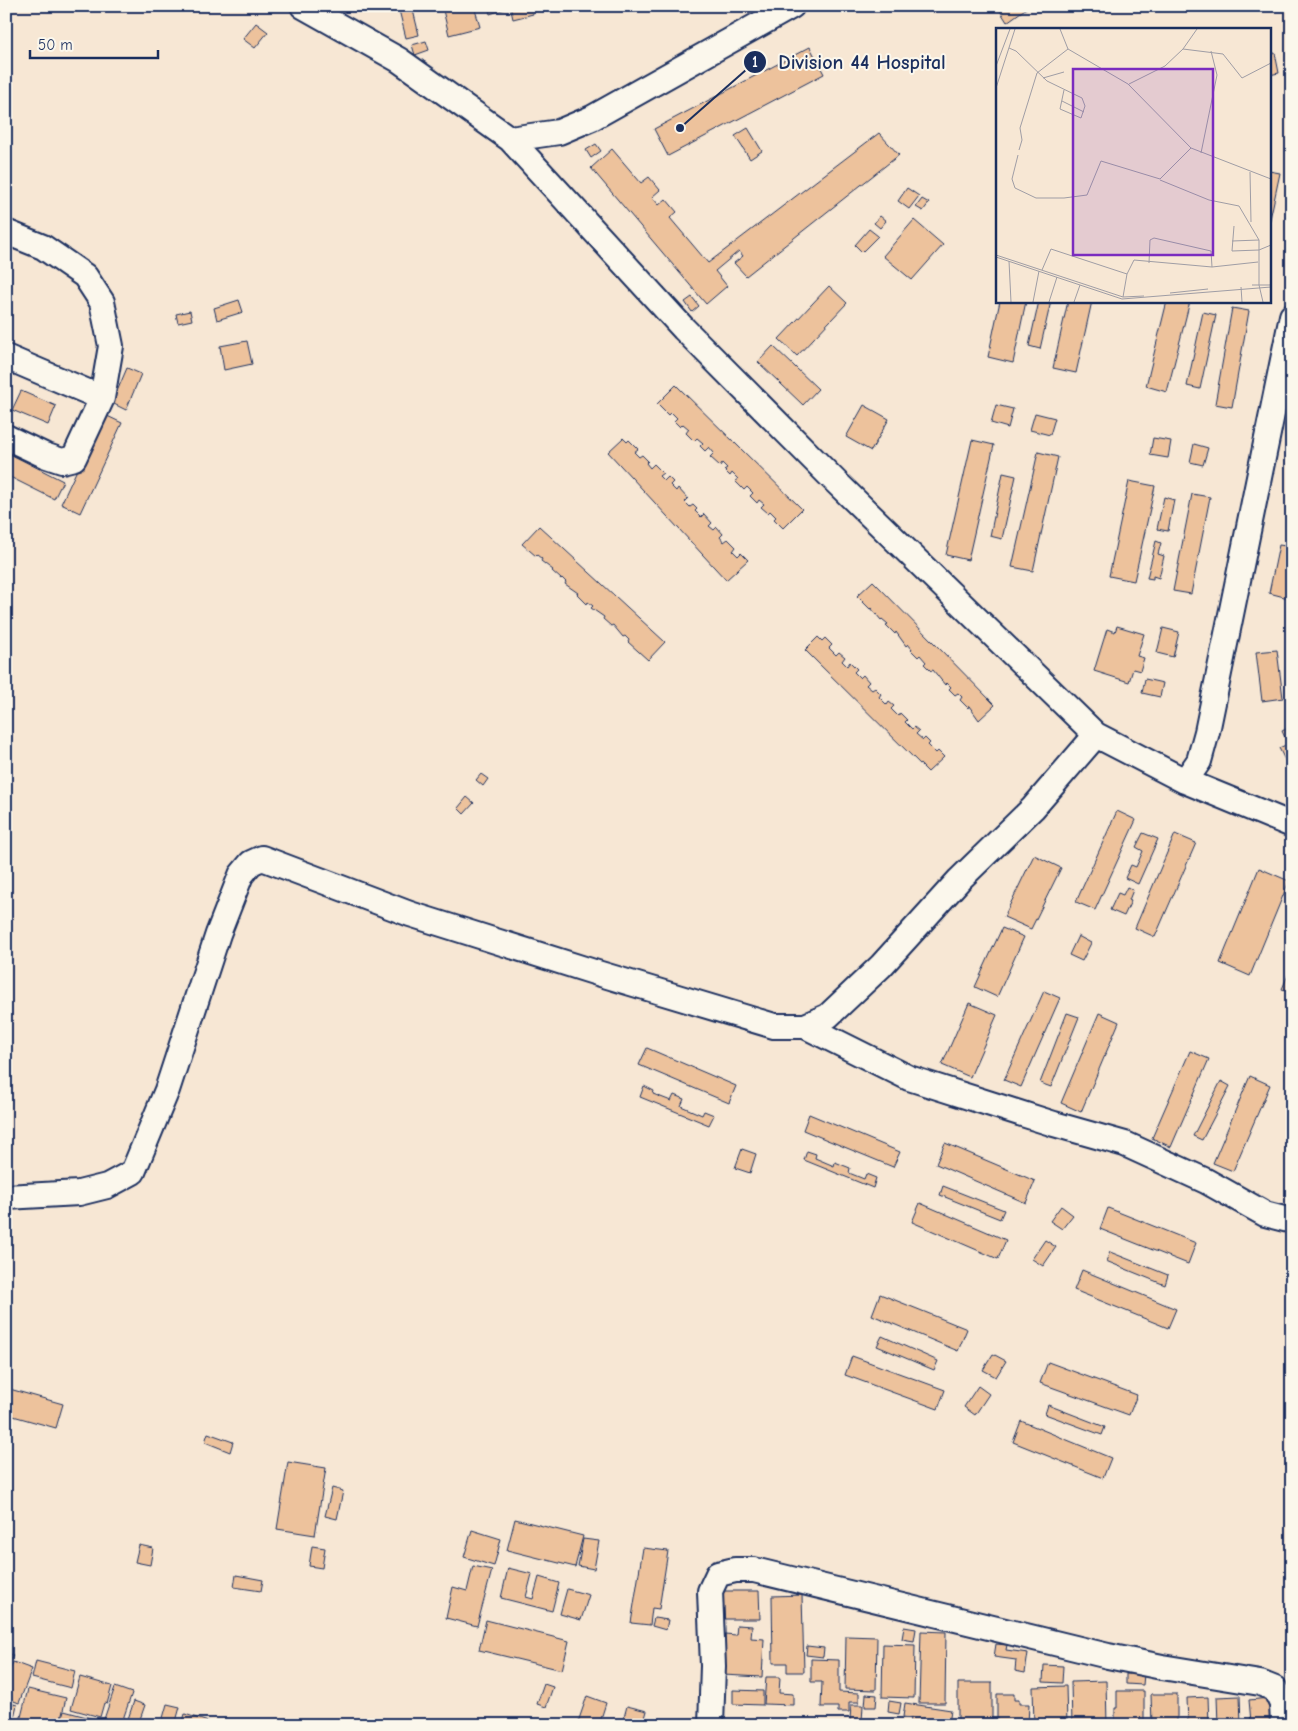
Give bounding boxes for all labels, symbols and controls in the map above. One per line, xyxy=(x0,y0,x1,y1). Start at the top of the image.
scale bar xyxy=(30,28,158,60)
inset map xyxy=(996,28,1270,302)
text: 50 m xyxy=(38,36,73,54)
callout: Division 44 Hospital xyxy=(743,45,955,80)
text: Division 44 Hospital xyxy=(778,51,946,74)
text: 1 xyxy=(752,53,758,71)

